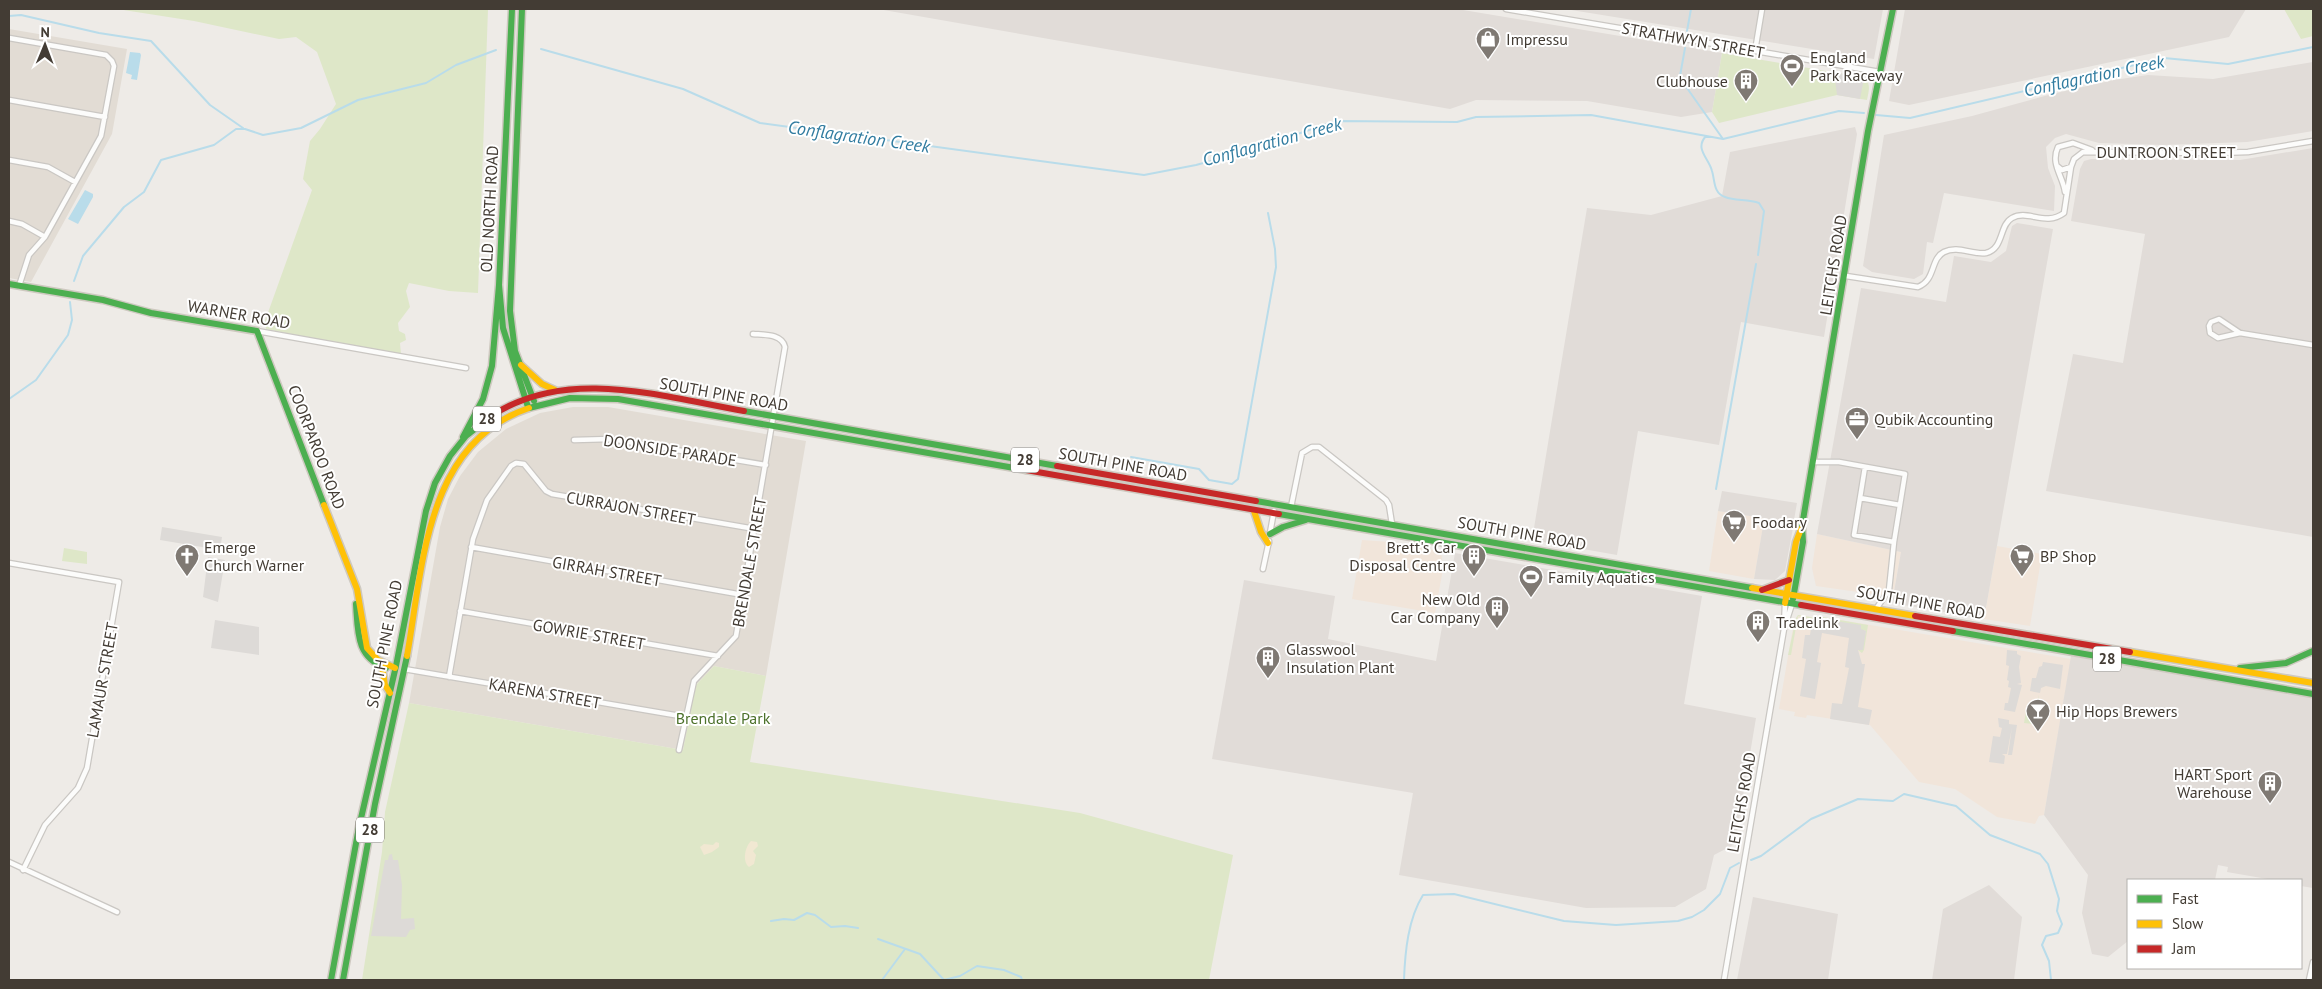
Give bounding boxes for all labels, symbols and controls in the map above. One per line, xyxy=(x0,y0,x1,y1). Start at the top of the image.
street label: STRATHWYN STREET xyxy=(1620,18,1766,62)
north arrow xyxy=(20,20,70,70)
text: N xyxy=(40,23,50,41)
shop icon: Impressu xyxy=(1475,26,1501,60)
place label: Impressu xyxy=(1506,29,1568,49)
place label: England Park Raceway xyxy=(1810,47,1903,85)
water label: Conflagration Creek xyxy=(2021,49,2167,102)
sports icon: England Park Raceway xyxy=(1779,53,1805,87)
building icon: Clubhouse xyxy=(1733,68,1759,102)
place label: Clubhouse xyxy=(1656,71,1728,91)
water label: Conflagration Creek xyxy=(1200,112,1345,171)
water label: Conflagration Creek xyxy=(787,115,932,158)
street label: DUNTROON STREET xyxy=(2096,142,2236,162)
street label: OLD NORTH ROAD xyxy=(476,145,502,273)
street label: LEITCHS ROAD xyxy=(1815,213,1851,317)
street label: WARNER ROAD xyxy=(186,295,292,333)
street label: SOUTH PINE ROAD xyxy=(658,373,790,415)
street label: COORPAROO ROAD xyxy=(284,382,350,512)
road number: 28 xyxy=(473,406,501,432)
office icon: Qubik Accounting xyxy=(1844,406,1870,440)
place label: Qubik Accounting xyxy=(1874,409,1993,429)
street label: DOONSIDE PARADE xyxy=(602,430,738,470)
street label: SOUTH PINE ROAD xyxy=(1057,443,1189,485)
road number: 28 xyxy=(1011,448,1039,472)
street label: CURRAJON STREET xyxy=(565,487,697,529)
street label: BRENDALE STREET xyxy=(728,495,770,629)
supermarket icon: Foodary xyxy=(1721,509,1747,543)
street label: SOUTH PINE ROAD xyxy=(1456,512,1588,554)
place label: Foodary xyxy=(1752,512,1807,532)
place label: Emerge Church Warner xyxy=(204,537,305,575)
place label: Brett's Car Disposal Centre xyxy=(1349,537,1457,575)
church icon: Emerge Church Warner xyxy=(174,543,200,577)
building icon: Brett's Car Disposal Centre xyxy=(1461,543,1487,577)
supermarket icon: BP Shop xyxy=(2009,543,2035,577)
place label: BP Shop xyxy=(2040,546,2096,566)
street label: GIRRAH STREET xyxy=(551,552,663,590)
sports icon: Family Aquatics xyxy=(1518,564,1544,598)
place label: Family Aquatics xyxy=(1548,567,1655,587)
street label: SOUTH PINE ROAD xyxy=(362,578,406,710)
street label: SOUTH PINE ROAD xyxy=(1855,581,1987,623)
place label: New Old Car Company xyxy=(1391,589,1481,627)
building icon: New Old Car Company xyxy=(1484,595,1510,629)
building icon: Tradelink xyxy=(1745,609,1771,643)
place label: Tradelink xyxy=(1776,612,1839,632)
street label: GOWRIE STREET xyxy=(531,614,647,654)
street label: LAMAUR STREET xyxy=(82,621,122,739)
place label: Glasswool Insulation Plant xyxy=(1286,639,1395,677)
building icon: Glasswool Insulation Plant xyxy=(1255,645,1281,679)
road number: 28 xyxy=(2093,646,2121,672)
street label: KARENA STREET xyxy=(487,673,603,713)
bar icon: Hip Hops Brewers xyxy=(2025,698,2051,732)
place label: Hip Hops Brewers xyxy=(2056,701,2178,721)
park label: Brendale Park xyxy=(676,708,771,728)
street label: LEITCHS ROAD xyxy=(1722,750,1760,854)
place label: HART Sport Warehouse xyxy=(2174,764,2253,802)
building icon: HART Sport Warehouse xyxy=(2257,770,2283,804)
road number: 28 xyxy=(356,818,384,842)
legend xyxy=(2127,879,2302,969)
text: Fast xyxy=(2172,889,2199,908)
text: Slow xyxy=(2172,914,2203,933)
text: Jam xyxy=(2171,939,2196,958)

